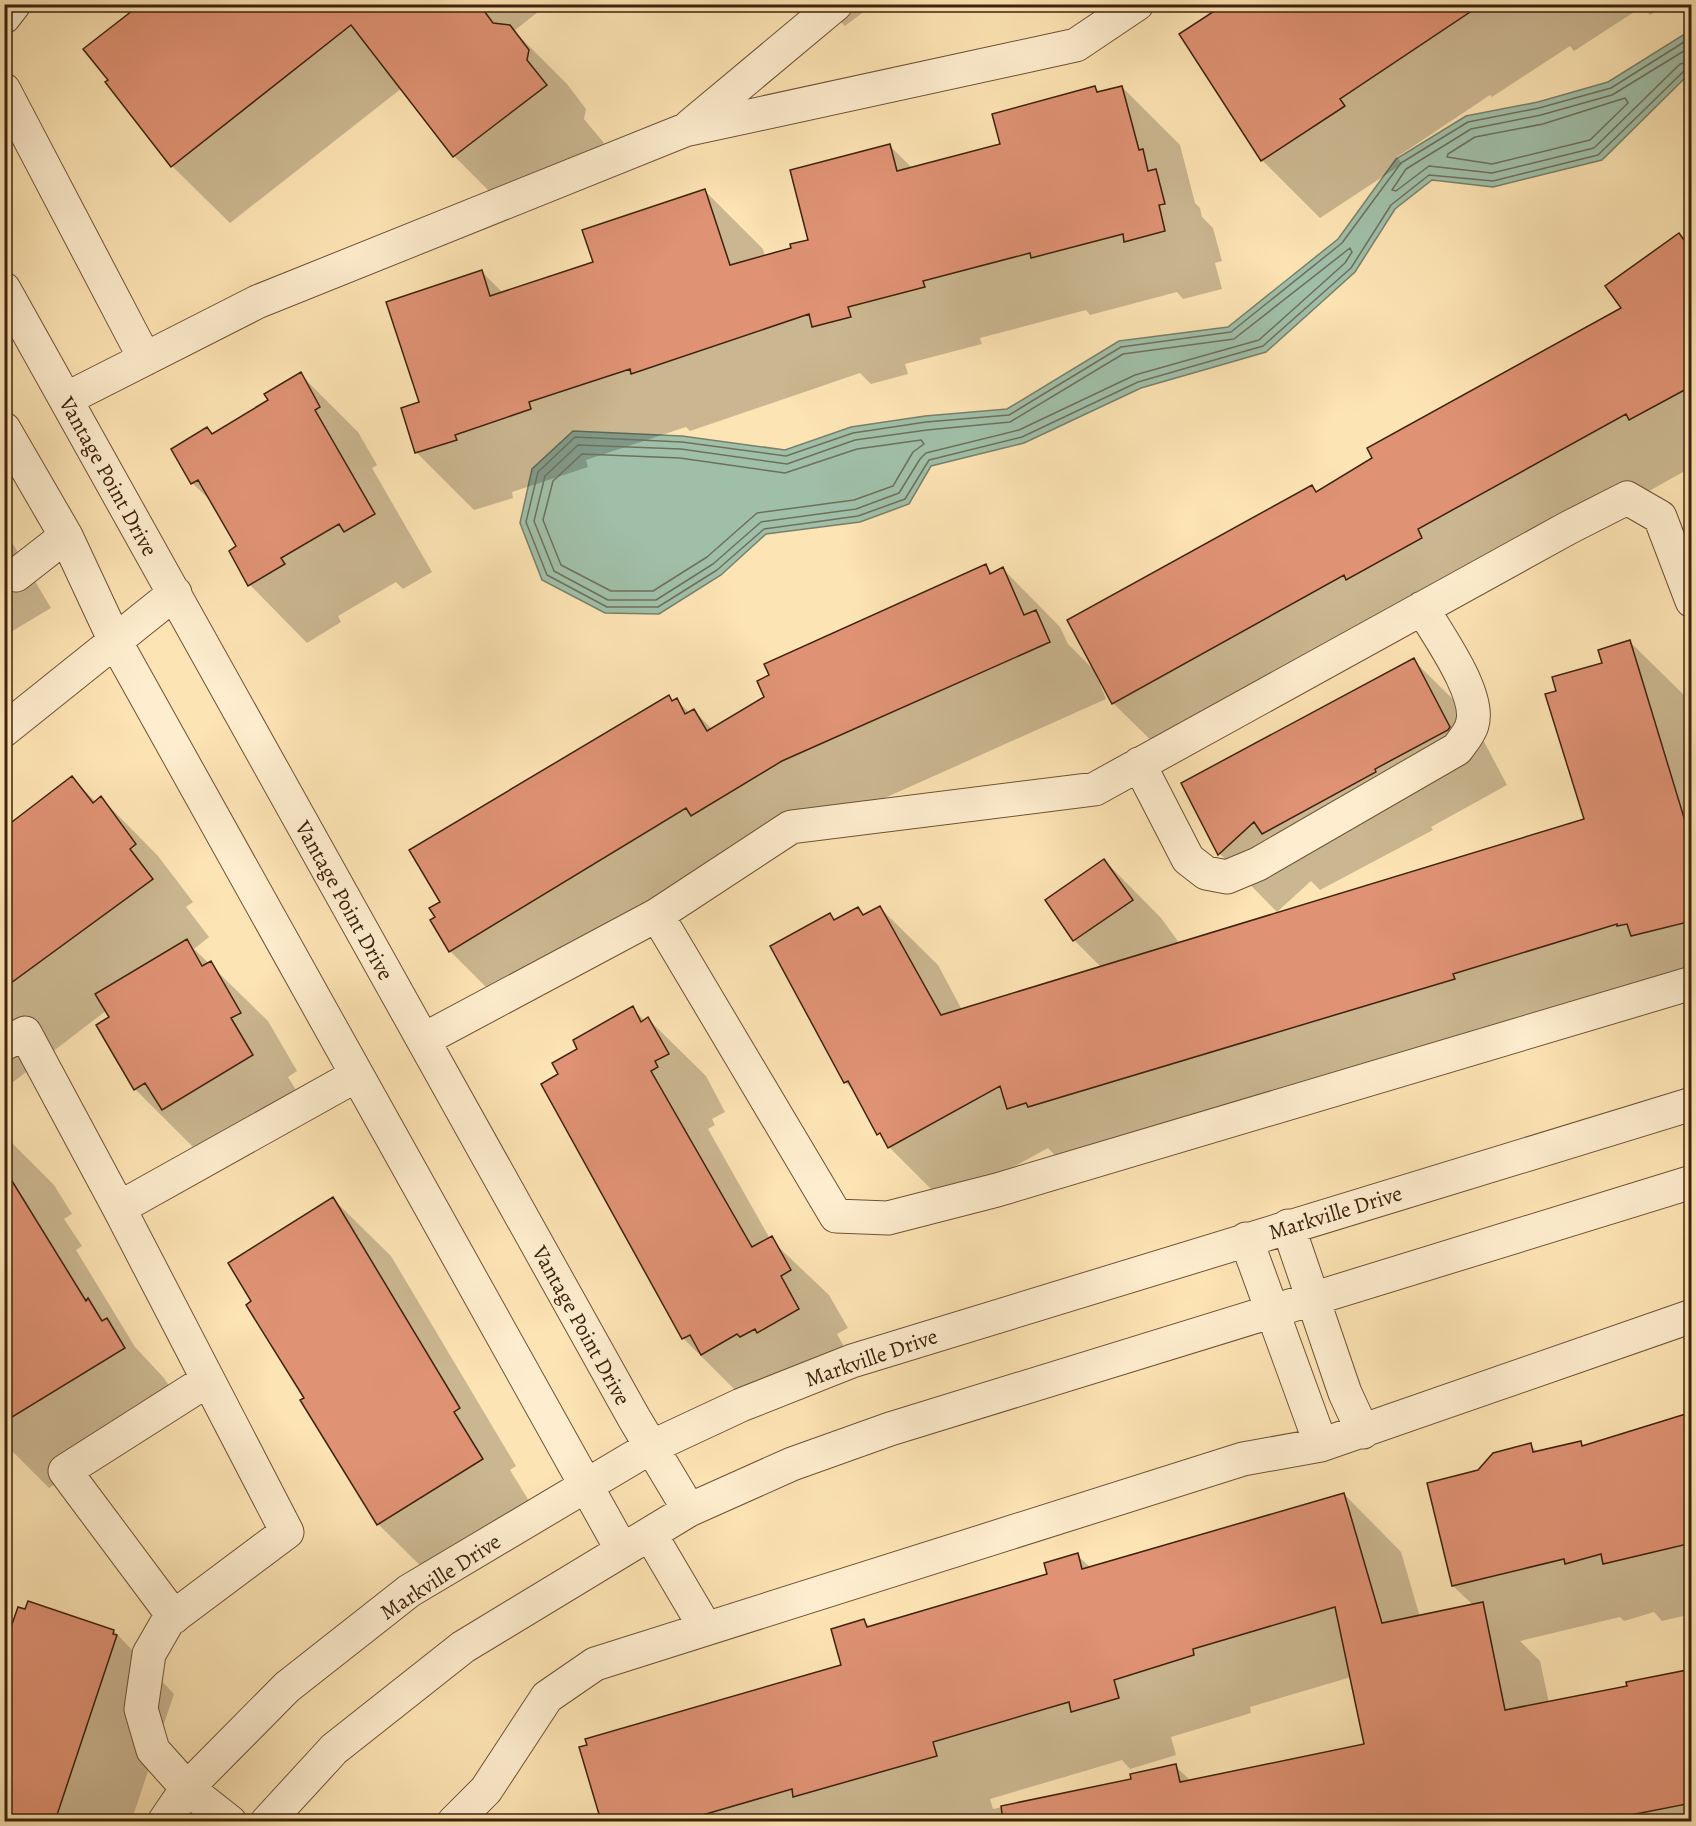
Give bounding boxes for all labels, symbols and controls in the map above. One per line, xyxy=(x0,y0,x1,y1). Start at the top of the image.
street label: Vantage Point Drive xyxy=(51,390,164,562)
street label: Vantage Point Drive xyxy=(287,814,400,986)
street label: Markville Drive xyxy=(1265,1178,1406,1248)
street label: Vantage Point Drive xyxy=(524,1239,637,1411)
street label: Markville Drive xyxy=(801,1321,942,1395)
street label: Markville Drive xyxy=(374,1527,507,1627)

